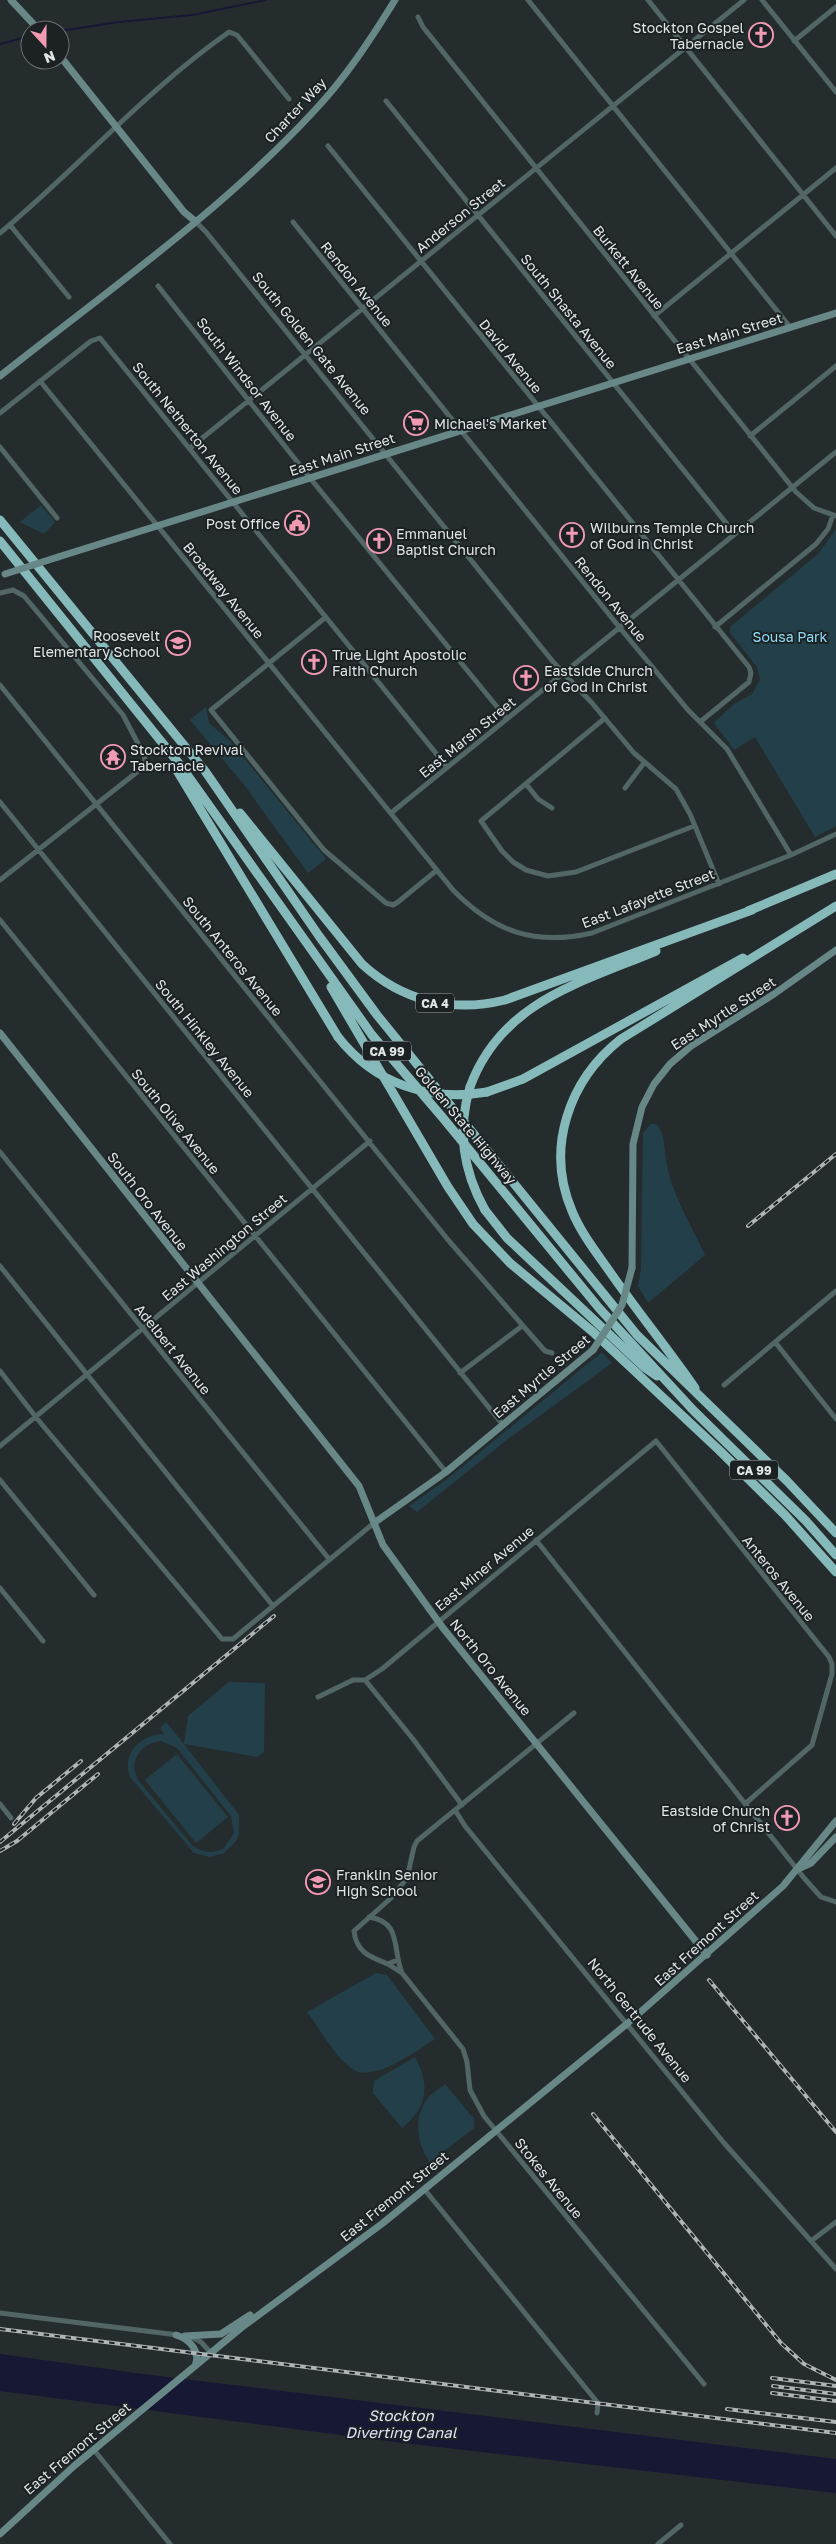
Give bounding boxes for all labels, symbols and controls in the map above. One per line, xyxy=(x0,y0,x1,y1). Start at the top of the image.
place label: Stockton Gospel Tabernacle xyxy=(632,19,744,52)
north arrow xyxy=(20,20,70,70)
church icon: Stockton Gospel Tabernacle xyxy=(748,22,774,48)
text: N xyxy=(42,48,58,67)
street label: Charter Way xyxy=(261,74,330,146)
street label: Anderson Street xyxy=(412,174,508,256)
street label: Burkett Avenue xyxy=(590,222,668,312)
street label: Rendon Avenue xyxy=(317,238,397,330)
street label: South Shasta Avenue xyxy=(517,250,621,372)
street label: South Golden Gate Avenue xyxy=(249,268,375,418)
street label: East Main Street xyxy=(674,309,784,357)
street label: South Windsor Avenue xyxy=(193,314,301,444)
street label: David Avenue xyxy=(476,315,546,397)
street label: South Netherton Avenue xyxy=(129,358,247,498)
supermarket icon: Michael's Market xyxy=(403,410,429,436)
place label: Michael's Market xyxy=(434,415,547,432)
street label: East Main Street xyxy=(287,429,397,479)
public building icon: Post Office xyxy=(284,510,310,536)
place label: Post Office xyxy=(206,515,280,532)
place label: Wilburns Temple Church of God in Christ xyxy=(590,519,754,552)
church icon: Wilburns Temple Church of God in Christ xyxy=(559,522,585,548)
place label: Emmanuel Baptist Church xyxy=(396,525,496,558)
church icon: Emmanuel Baptist Church xyxy=(366,528,392,554)
street label: Broadway Avenue xyxy=(180,538,268,642)
street label: Rendon Avenue xyxy=(571,553,651,645)
place label: Roosevelt Elementary School xyxy=(33,627,160,660)
park label: Sousa Park xyxy=(753,628,828,645)
school or university icon: Roosevelt Elementary School xyxy=(165,630,191,656)
place label: True Light Apostolic Faith Church xyxy=(332,646,467,679)
church icon: True Light Apostolic Faith Church xyxy=(301,649,327,675)
place label: Eastside Church of God in Christ xyxy=(544,662,653,695)
church icon: Eastside Church of God in Christ xyxy=(513,665,539,691)
street label: East Marsh Street xyxy=(415,693,519,781)
place label: Stockton Revival Tabernacle xyxy=(130,741,243,774)
temple icon: Stockton Revival Tabernacle xyxy=(100,744,126,770)
street label: East Lafayette Street xyxy=(579,865,717,931)
street label: South Anteros Avenue xyxy=(179,893,287,1019)
street label: East Myrtle Street xyxy=(667,973,779,1053)
street label: South Hinkley Avenue xyxy=(152,975,258,1101)
road number: CA 4 xyxy=(416,994,454,1012)
road number: CA 99 xyxy=(363,1042,411,1060)
street label: Golden State Highway xyxy=(412,1063,520,1188)
street label: South Olive Avenue xyxy=(128,1065,224,1177)
street label: South Oro Avenue xyxy=(104,1148,192,1254)
street label: East Washington Street xyxy=(158,1190,290,1304)
street label: Adelbert Avenue xyxy=(131,1300,215,1398)
street label: East Myrtle Street xyxy=(489,1330,593,1422)
road number: CA 99 xyxy=(730,1460,778,1480)
street label: East Miner Avenue xyxy=(431,1522,537,1614)
street label: Anteros Avenue xyxy=(739,1532,819,1624)
street label: North Oro Avenue xyxy=(447,1615,535,1719)
place label: Eastside Church of Christ xyxy=(661,1802,770,1835)
church icon: Eastside Church of Christ xyxy=(774,1805,800,1831)
place label: Franklin Senior High School xyxy=(336,1866,438,1899)
school or university icon: Franklin Senior High School xyxy=(305,1869,331,1895)
street label: East Fremont Street xyxy=(650,1887,762,1989)
street label: North Gertrude Avenue xyxy=(584,1954,696,2086)
street label: Stokes Avenue xyxy=(511,2134,587,2222)
street label: East Fremont Street xyxy=(336,2147,452,2245)
street label: East Fremont Street xyxy=(20,2398,134,2498)
water label: Stockton Diverting Canal xyxy=(346,2406,458,2442)

